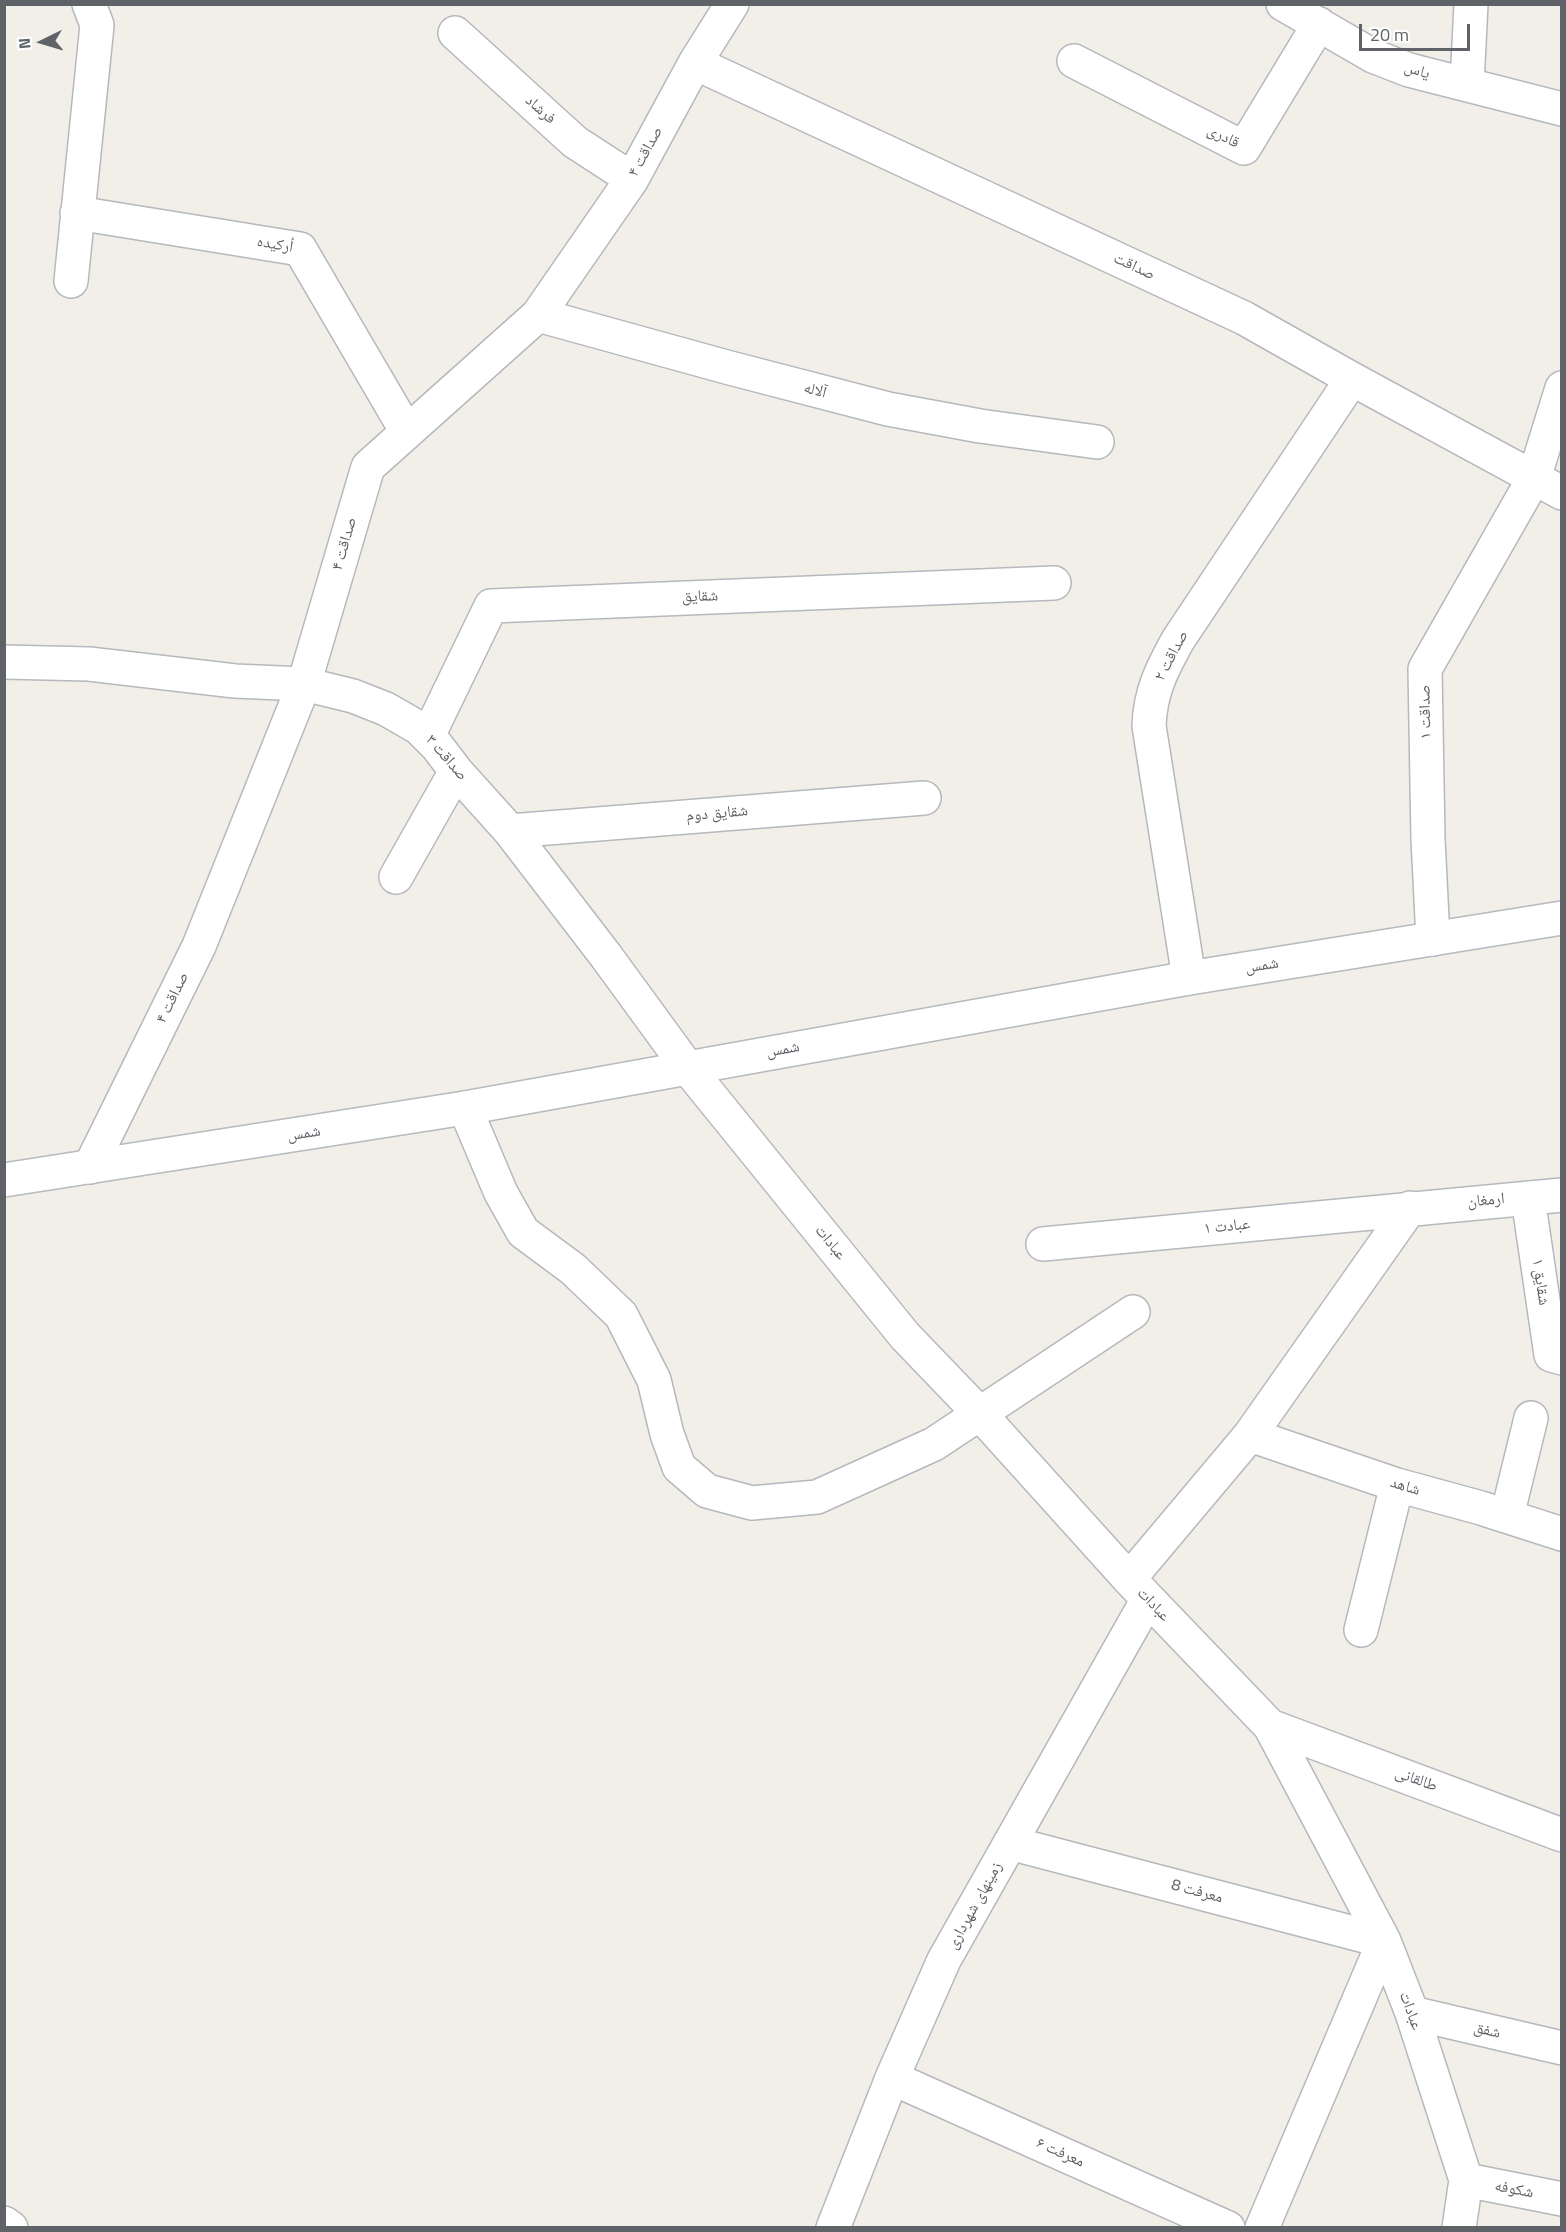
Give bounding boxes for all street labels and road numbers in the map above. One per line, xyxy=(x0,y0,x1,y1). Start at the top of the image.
street label: یاس xyxy=(1402,58,1432,84)
street label: فرشاد xyxy=(521,91,559,129)
street label: قادری xyxy=(1204,121,1242,153)
street label: صداقت ۴ xyxy=(624,124,668,180)
street label: اُرکیده xyxy=(255,232,295,258)
street label: صداقت xyxy=(1110,249,1158,285)
street label: آلاله xyxy=(802,379,828,403)
street label: صداقت ۴ xyxy=(328,515,362,573)
street label: شقایق xyxy=(681,587,719,607)
street label: صداقت ۲ xyxy=(1151,627,1193,685)
street label: صداقت ۱ xyxy=(1416,685,1436,739)
street label: صداقت ۳ xyxy=(421,731,471,785)
street label: شقایق دوم xyxy=(685,802,749,826)
street label: شمس xyxy=(1244,954,1280,978)
street label: صداقت ۴ xyxy=(152,969,194,1027)
street label: شمس xyxy=(765,1038,801,1062)
street label: شمس xyxy=(286,1122,322,1146)
street label: ارمغان xyxy=(1467,1190,1505,1212)
street label: عبادت ۱ xyxy=(1203,1215,1251,1239)
street label: عبادات xyxy=(810,1222,850,1264)
street label: شقایق ۱ xyxy=(1527,1257,1553,1307)
street label: شاهد xyxy=(1388,1473,1422,1501)
street label: عبادات xyxy=(1132,1584,1174,1626)
street label: طالقانی xyxy=(1392,1764,1440,1796)
street label: زمینهای شهرداری xyxy=(943,1859,1007,1953)
street label: معرفت 8 xyxy=(1169,1876,1225,1908)
street label: عبادات xyxy=(1394,1989,1426,2033)
street label: شفق xyxy=(1472,2019,1502,2043)
street label: معرفت ۶ xyxy=(1033,2134,1087,2172)
street label: شکوفه xyxy=(1493,2177,1535,2203)

